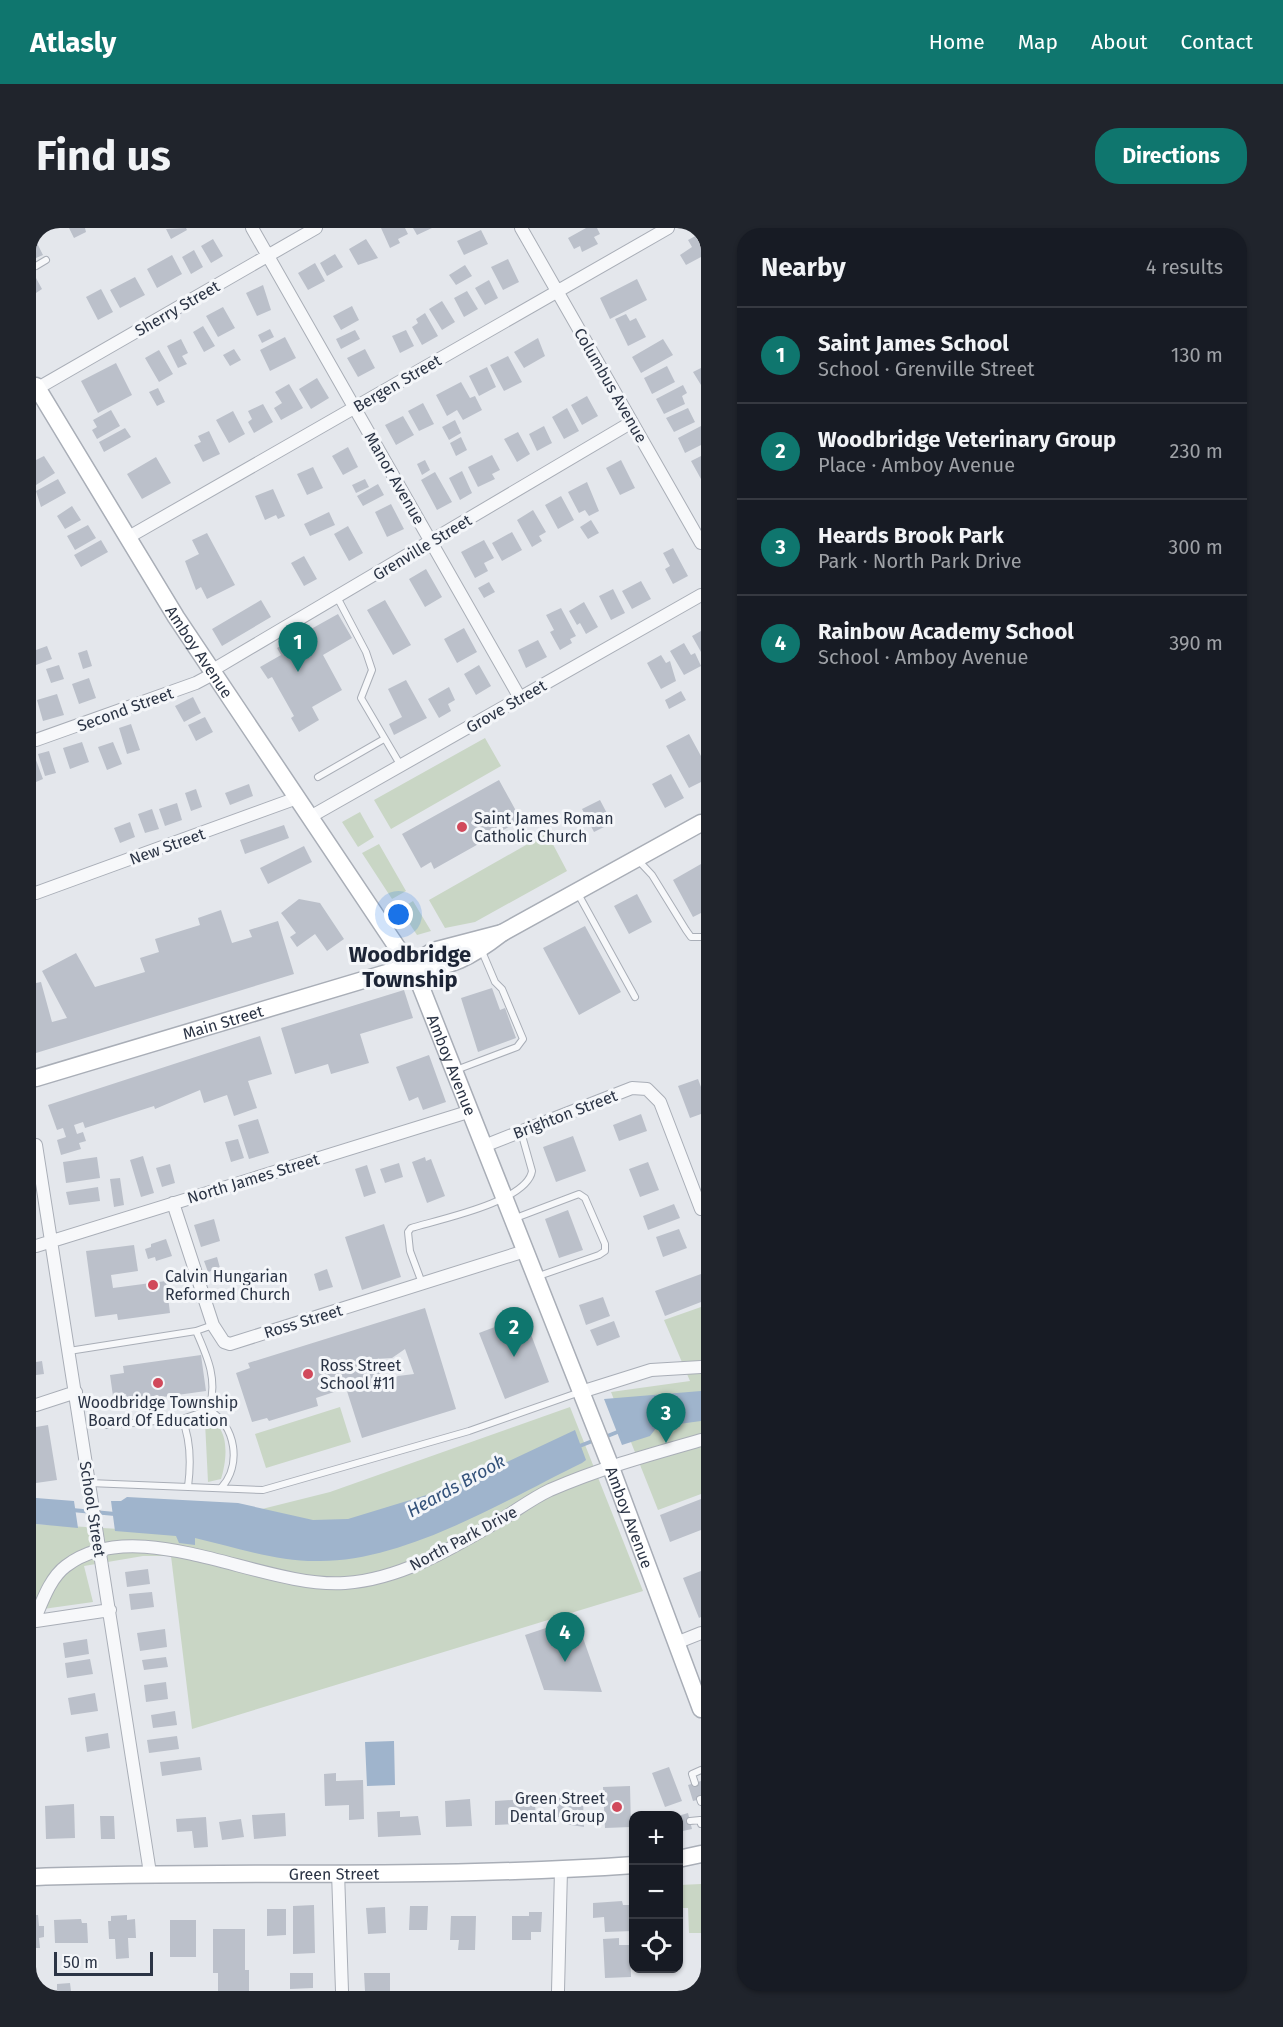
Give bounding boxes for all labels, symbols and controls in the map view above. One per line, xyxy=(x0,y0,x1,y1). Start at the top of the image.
text: Atlasly xyxy=(30,26,116,59)
text: Home xyxy=(929,29,985,55)
text: Map xyxy=(1018,29,1058,55)
text: About xyxy=(1091,29,1148,55)
text: Contact xyxy=(1181,29,1253,55)
button: Directions xyxy=(1095,128,1247,184)
text: Find us xyxy=(36,131,171,181)
text: Nearby xyxy=(761,252,846,283)
text: 4 results xyxy=(1146,255,1223,279)
street label: Sherry Street xyxy=(131,276,223,340)
street label: Columbus Avenue xyxy=(570,324,651,446)
text: Saint James School xyxy=(818,330,1009,357)
text: 1 xyxy=(776,343,785,367)
text: 130 m xyxy=(1171,343,1223,367)
street label: Bergen Street xyxy=(350,351,445,416)
text: School · Grenville Street xyxy=(818,357,1035,381)
text: Woodbridge Veterinary Group xyxy=(818,426,1116,453)
street label: Manor Avenue xyxy=(360,429,429,528)
text: 2 xyxy=(775,439,786,463)
text: 230 m xyxy=(1170,439,1223,463)
text: Place · Amboy Avenue xyxy=(818,453,1015,477)
street label: Grenville Street xyxy=(369,510,475,584)
text: Heards Brook Park xyxy=(818,522,1004,549)
text: 3 xyxy=(775,535,786,559)
text: 300 m xyxy=(1168,535,1223,559)
text: Park · North Park Drive xyxy=(818,549,1022,573)
street label: Amboy Avenue xyxy=(161,602,237,702)
text: Rainbow Academy School xyxy=(818,618,1074,645)
pin: 1 xyxy=(278,622,318,672)
text: 4 xyxy=(775,631,786,655)
text: 390 m xyxy=(1169,631,1223,655)
text: School · Amboy Avenue xyxy=(818,645,1028,669)
street label: Grove Street xyxy=(463,676,550,737)
street label: Second Street xyxy=(75,683,176,736)
place label: Saint James Roman Catholic Church xyxy=(474,809,614,846)
marker: Saint James Roman Catholic Church xyxy=(455,820,469,834)
street label: New Street xyxy=(127,824,208,869)
your location xyxy=(384,900,413,929)
district label: Woodbridge Township xyxy=(349,941,471,993)
street label: Main Street xyxy=(181,1001,266,1044)
street label: Amboy Avenue xyxy=(423,1012,480,1118)
street label: Brighton Street xyxy=(510,1086,620,1143)
street label: North James Street xyxy=(185,1149,322,1208)
place label: Calvin Hungarian Reformed Church xyxy=(165,1267,290,1304)
marker: Calvin Hungarian Reformed Church xyxy=(146,1278,160,1292)
street label: Ross Street xyxy=(262,1300,345,1342)
pin: 2 xyxy=(494,1308,534,1357)
place label: Ross Street School #11 xyxy=(320,1356,401,1393)
marker: Ross Street School #11 xyxy=(301,1367,315,1381)
marker: Woodbridge Township Board Of Education xyxy=(151,1376,165,1390)
place label: Woodbridge Township Board Of Education xyxy=(78,1393,238,1430)
pin: 3 xyxy=(646,1394,686,1443)
water label: Heards Brook xyxy=(403,1450,509,1522)
street label: School Street xyxy=(76,1460,109,1559)
street label: Amboy Avenue xyxy=(601,1464,657,1571)
street label: North Park Drive xyxy=(406,1502,520,1575)
pin: 4 xyxy=(546,1612,584,1662)
place label: Green Street Dental Group xyxy=(510,1789,605,1826)
marker: Green Street Dental Group xyxy=(610,1800,624,1814)
map controls xyxy=(629,1811,683,1973)
button: + xyxy=(629,1811,683,1865)
street label: Green Street xyxy=(289,1864,379,1884)
button: − xyxy=(629,1865,683,1919)
button: locate xyxy=(629,1919,683,1973)
scale bar xyxy=(54,1949,153,1976)
text: 50 m xyxy=(63,1953,98,1972)

